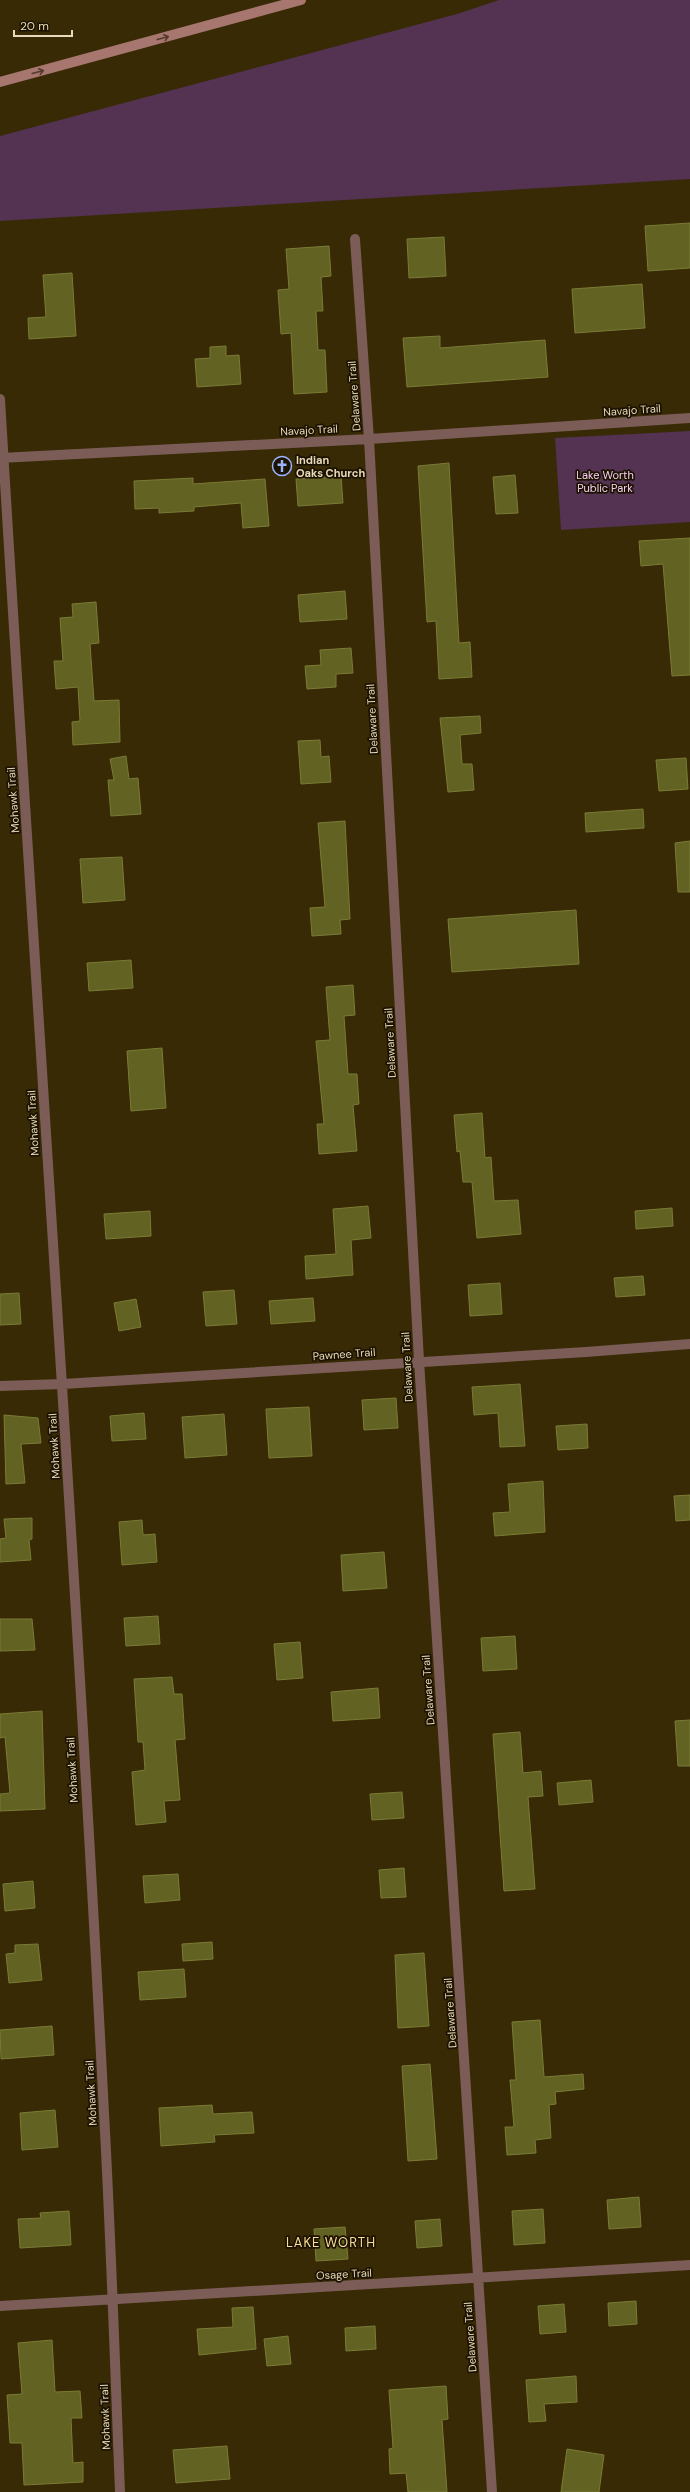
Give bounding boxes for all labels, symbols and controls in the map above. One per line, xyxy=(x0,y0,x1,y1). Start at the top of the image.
scale bar xyxy=(14,12,72,38)
text: 20 m xyxy=(20,18,49,34)
one-way arrow xyxy=(157,34,170,42)
one-way arrow xyxy=(31,67,44,75)
street label: Delaware Trail xyxy=(345,361,363,431)
street label: Navajo Trail xyxy=(603,401,661,419)
street label: Navajo Trail xyxy=(280,421,338,439)
place label: Indian Oaks Church xyxy=(296,453,365,480)
church icon: Indian Oaks Church xyxy=(271,455,293,477)
park label: Lake Worth Public Park xyxy=(576,468,634,495)
street label: Delaware Trail xyxy=(363,684,381,754)
street label: Mohawk Trail xyxy=(4,767,22,833)
street label: Delaware Trail xyxy=(381,1008,399,1078)
street label: Mohawk Trail xyxy=(24,1090,42,1156)
street label: Delaware Trail xyxy=(398,1332,416,1402)
street label: Pawnee Trail xyxy=(312,1345,376,1363)
street label: Mohawk Trail xyxy=(45,1413,63,1479)
street label: Delaware Trail xyxy=(419,1655,437,1725)
street label: Mohawk Trail xyxy=(63,1737,81,1803)
street label: Delaware Trail xyxy=(441,1978,459,2048)
street label: Mohawk Trail xyxy=(82,2060,100,2126)
district label: LAKE WORTH xyxy=(286,2234,376,2251)
street label: Osage Trail xyxy=(316,2266,372,2282)
street label: Delaware Trail xyxy=(461,2302,479,2372)
street label: Mohawk Trail xyxy=(97,2384,113,2450)

